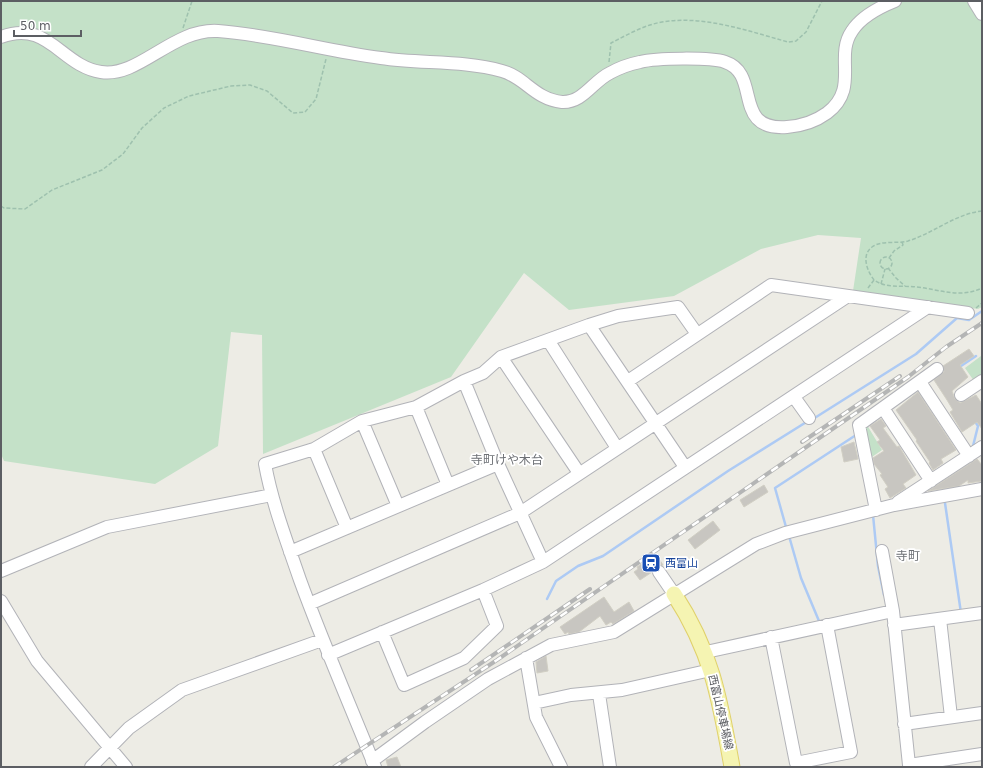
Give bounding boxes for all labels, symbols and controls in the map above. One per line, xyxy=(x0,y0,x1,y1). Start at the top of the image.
scale bar xyxy=(14,12,81,38)
text: 50 m xyxy=(20,19,51,33)
district label: 寺町けや木台 xyxy=(471,453,543,467)
district label: 寺町 xyxy=(896,549,920,563)
station icon: 西富山 xyxy=(640,552,662,574)
place label: 西富山 xyxy=(665,557,698,570)
street label: 西富山停車場線 xyxy=(706,673,736,751)

